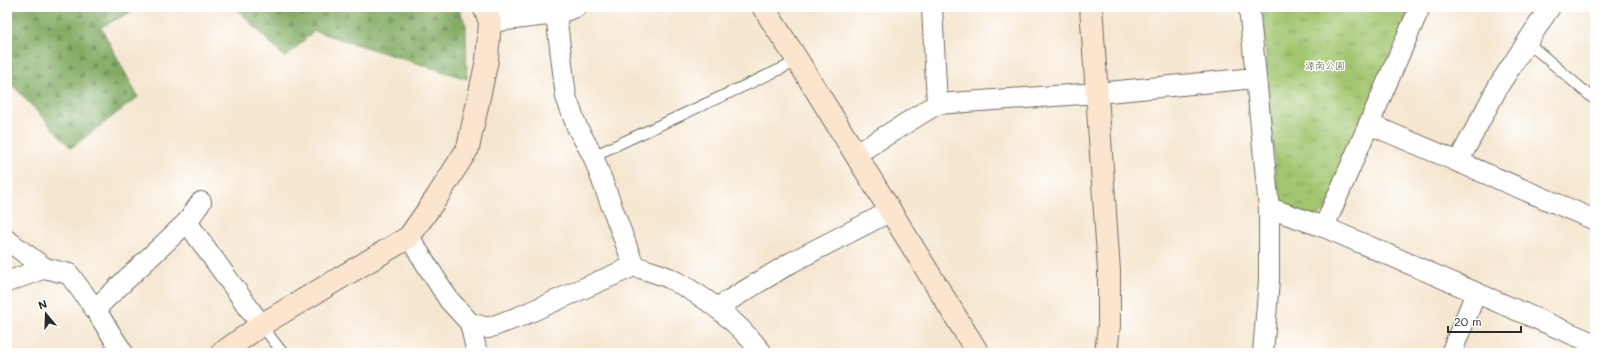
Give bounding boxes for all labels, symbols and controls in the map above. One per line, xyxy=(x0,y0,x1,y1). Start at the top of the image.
park label: 源南公園 xyxy=(1305,58,1345,72)
north arrow xyxy=(26,294,66,334)
text: N xyxy=(36,296,49,313)
scale bar xyxy=(1448,308,1521,334)
text: 20 m xyxy=(1454,313,1482,329)

